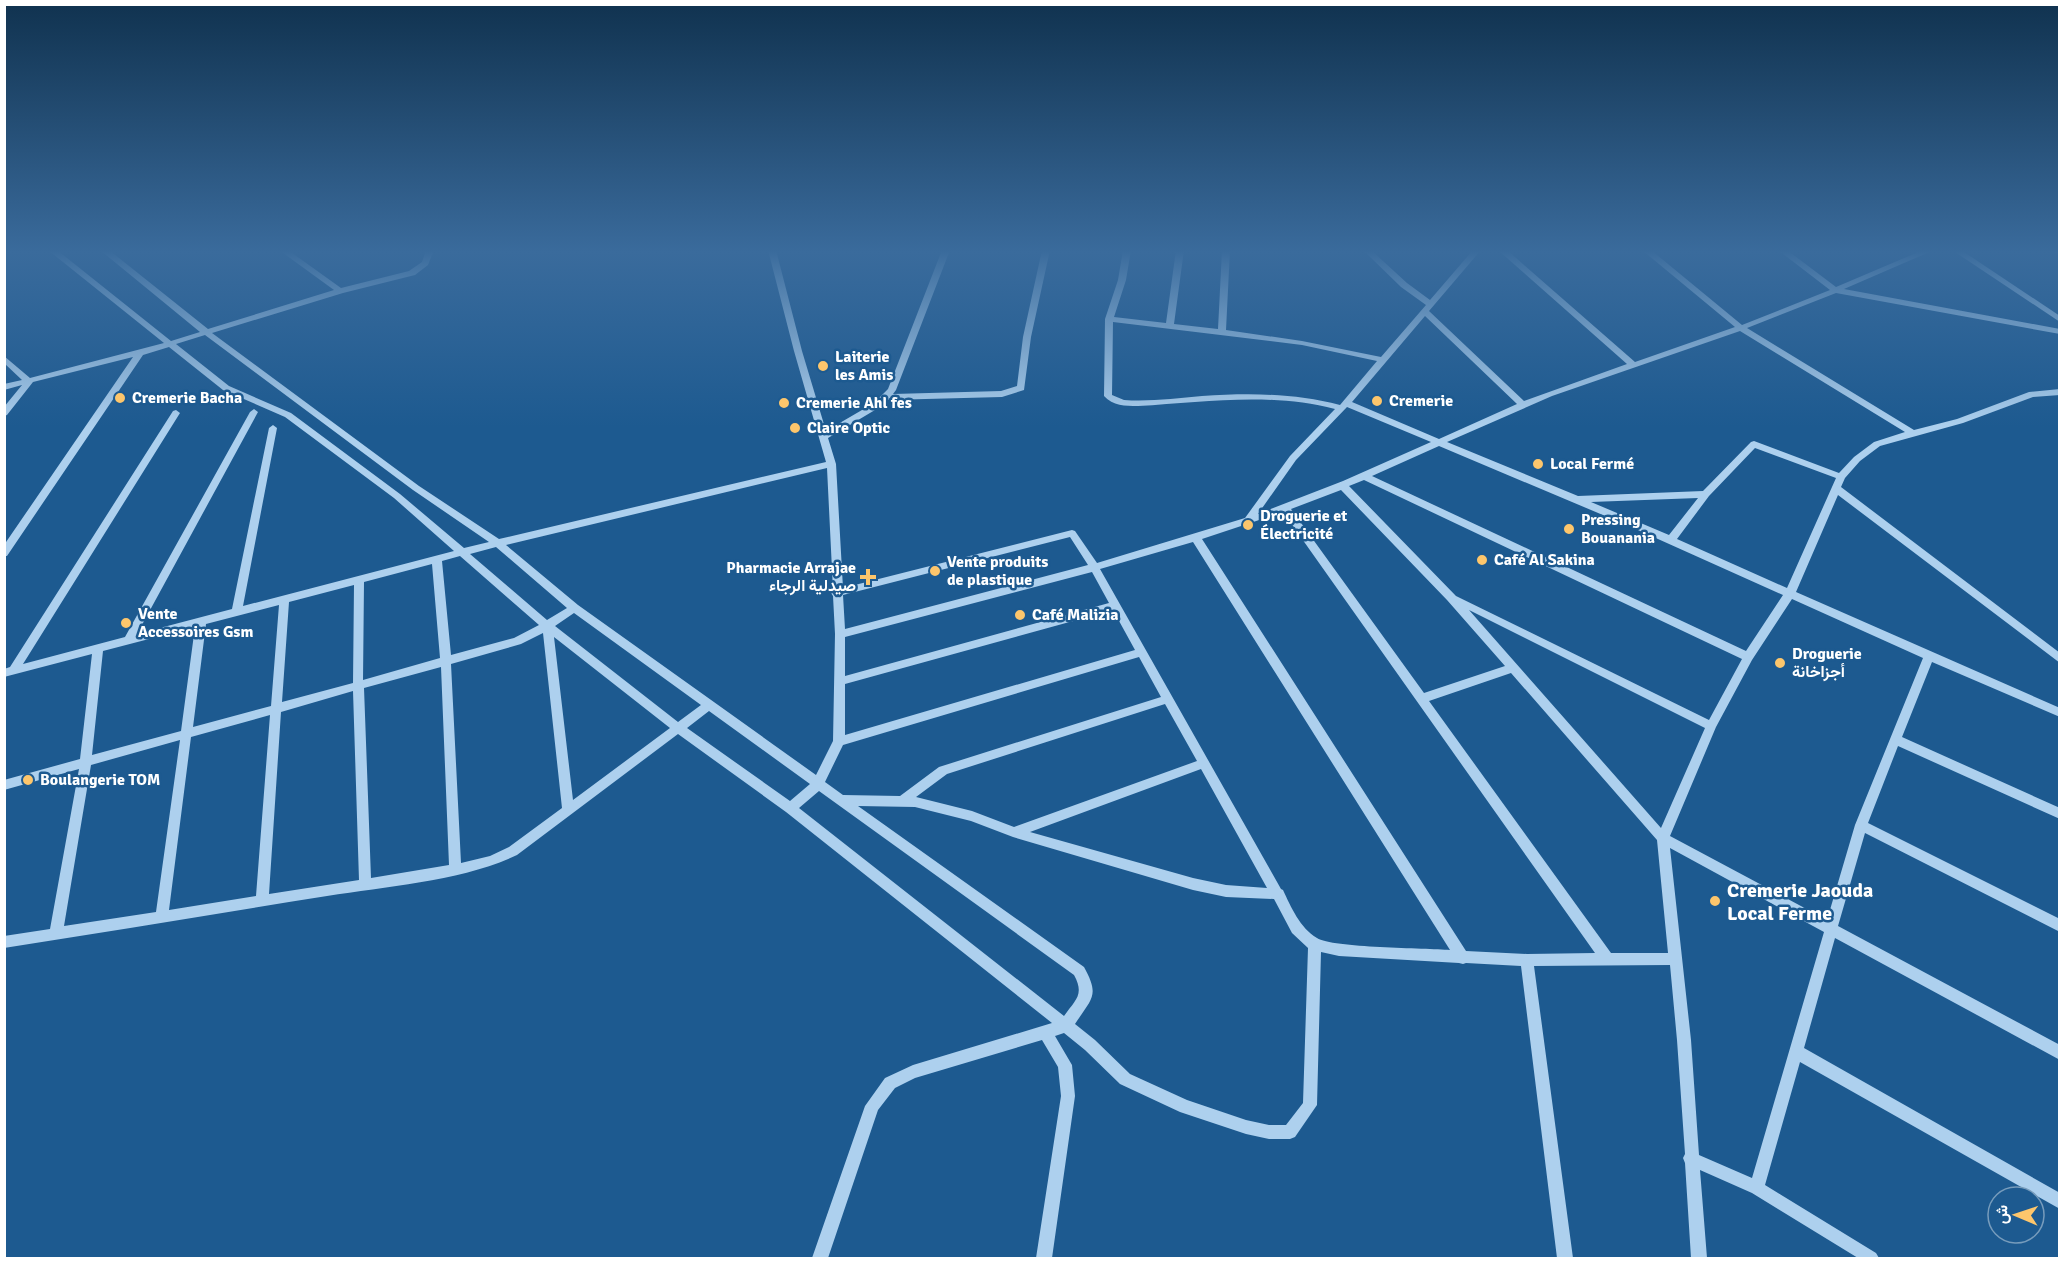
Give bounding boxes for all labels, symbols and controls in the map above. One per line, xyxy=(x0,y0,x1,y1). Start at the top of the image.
place label: Laiterie les Amis xyxy=(835,347,893,385)
marker: Laiterie les Amis xyxy=(816,359,830,373)
place label: Cremerie Bacha xyxy=(132,388,242,408)
marker: Cremerie Bacha xyxy=(113,391,127,405)
place label: Cremerie xyxy=(1389,391,1453,411)
place label: Cremerie Ahl fes xyxy=(796,393,912,413)
marker: Cremerie xyxy=(1370,394,1384,408)
marker: Cremerie Ahl fes xyxy=(777,396,791,410)
place label: Claire Optic xyxy=(807,418,890,438)
marker: Claire Optic xyxy=(788,421,802,435)
place label: Local Fermé xyxy=(1550,454,1634,474)
marker: Local Fermé xyxy=(1531,457,1545,471)
place label: Droguerie et Électricité xyxy=(1260,506,1347,544)
place label: Pressing Bouanania xyxy=(1581,510,1655,548)
marker: Droguerie et Électricité xyxy=(1241,518,1255,532)
marker: Pressing Bouanania xyxy=(1562,522,1576,536)
place label: Café Al Sakina xyxy=(1494,550,1595,570)
place label: Vente produits de plastique xyxy=(947,552,1048,590)
marker: Café Al Sakina xyxy=(1475,553,1489,567)
place label: Pharmacie Arrajae صيدلية الرجاء xyxy=(726,558,856,596)
marker: Vente produits de plastique xyxy=(928,564,942,578)
marker: Pharmacie Arrajae صيدلية الرجاء xyxy=(861,570,875,584)
place label: Vente Accessoires Gsm xyxy=(138,604,253,642)
place label: Café Malizia xyxy=(1032,605,1118,625)
marker: Café Malizia xyxy=(1013,608,1027,622)
marker: Vente Accessoires Gsm xyxy=(119,616,133,630)
place label: Droguerie أجزاخانة xyxy=(1792,644,1862,682)
marker: Droguerie أجزاخانة xyxy=(1773,656,1787,670)
place label: Boulangerie TOM xyxy=(40,770,160,790)
marker: Boulangerie TOM xyxy=(21,773,35,787)
place label: Cremerie Jaouda Local Ferme xyxy=(1727,878,1873,926)
marker: Cremerie Jaouda Local Ferme xyxy=(1708,894,1722,908)
north arrow xyxy=(1986,1185,2046,1245)
text: ش xyxy=(1992,1205,2012,1224)

